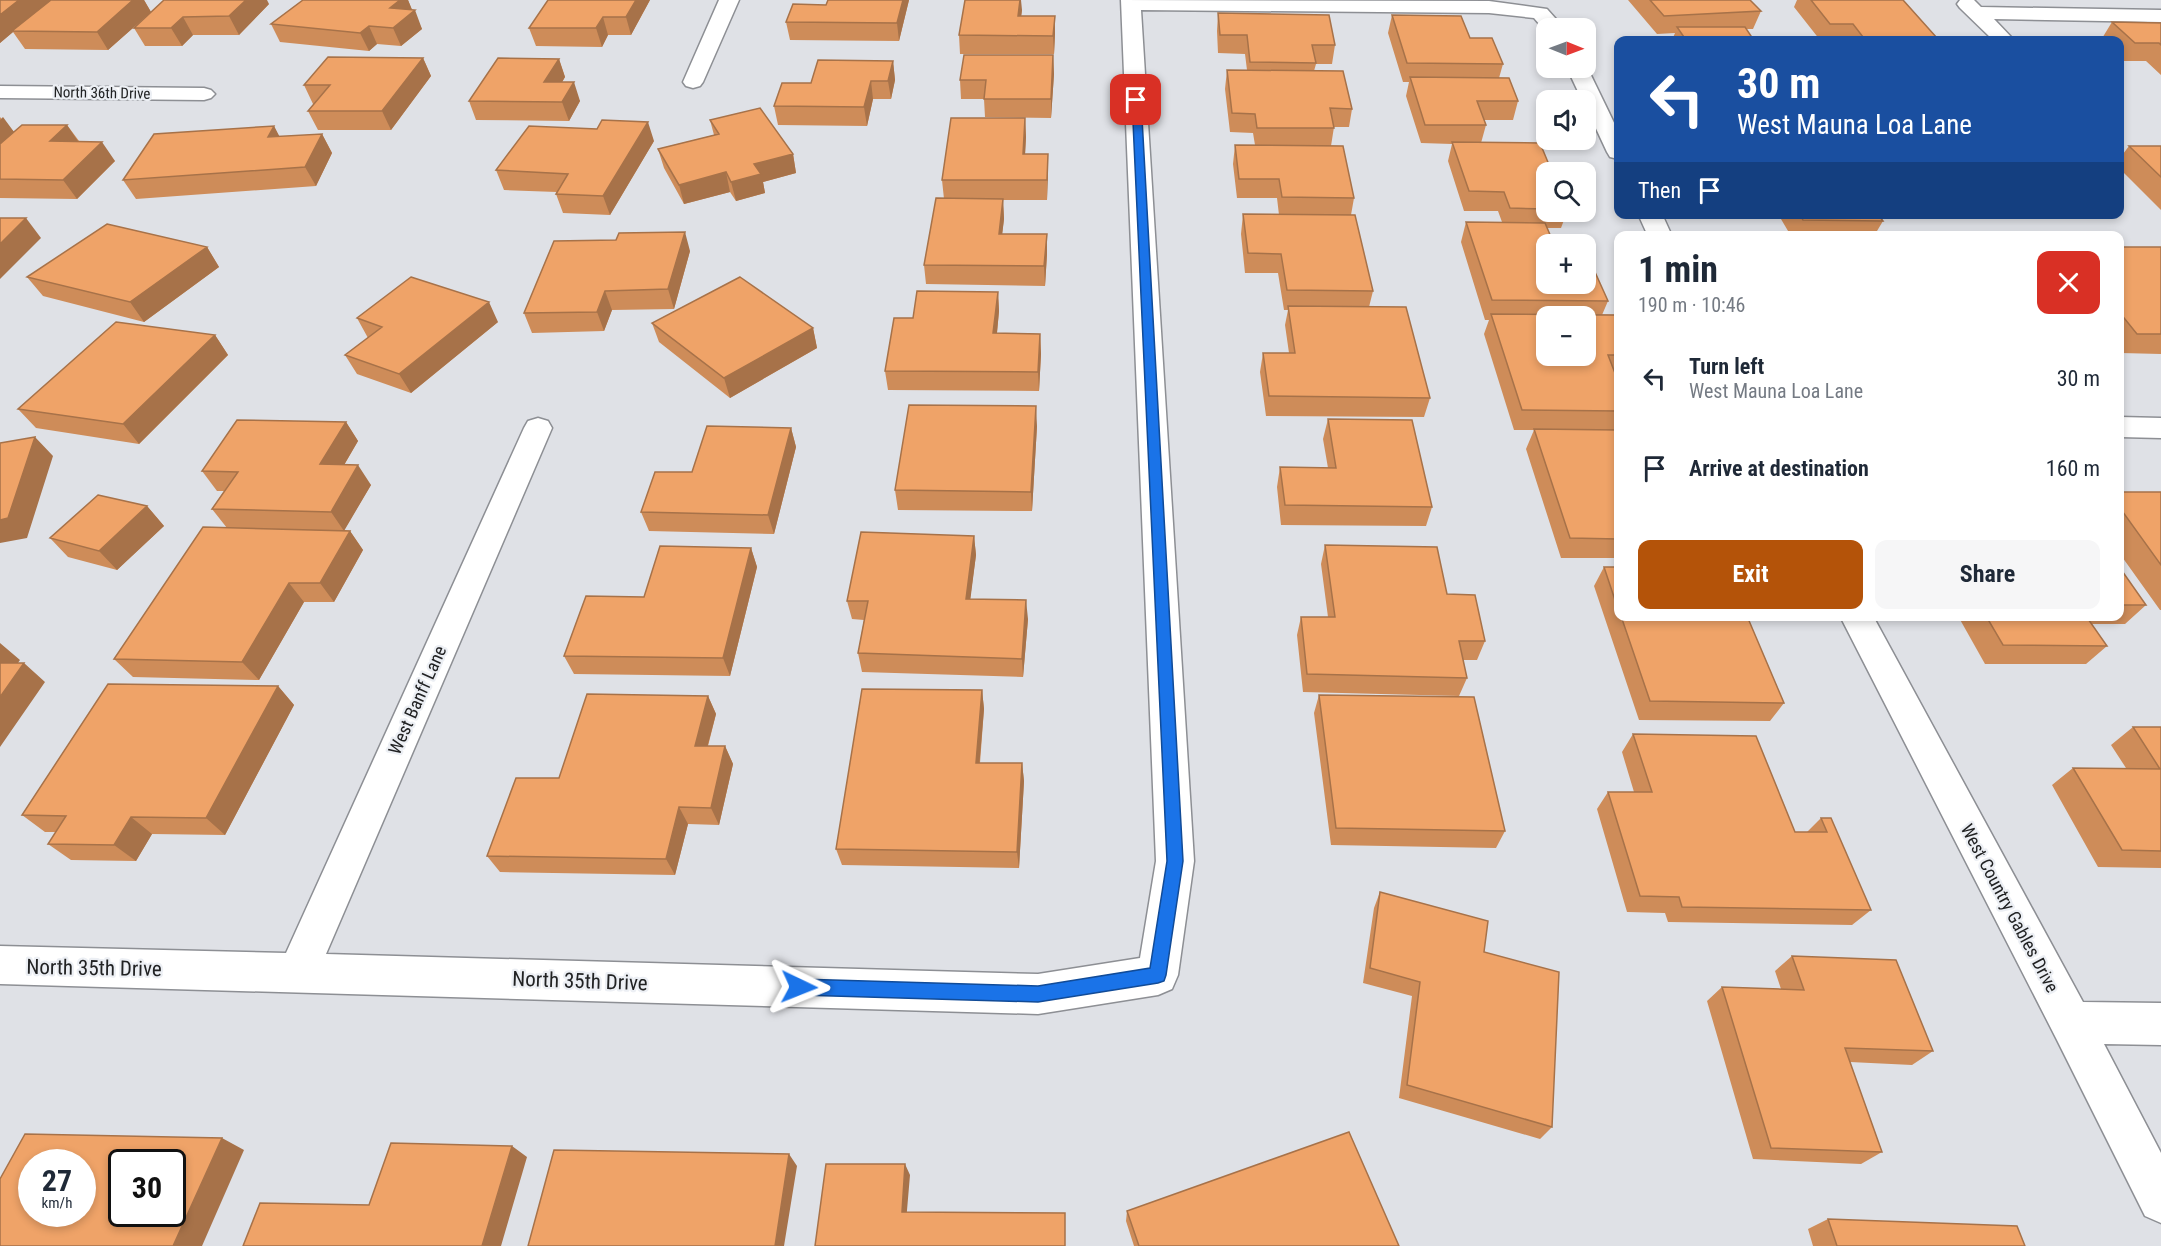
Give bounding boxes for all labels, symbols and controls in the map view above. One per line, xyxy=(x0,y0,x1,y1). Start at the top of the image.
north arrow xyxy=(1536,18,1596,78)
map controls xyxy=(1536,18,1596,366)
text: 30 m xyxy=(1737,59,1820,108)
icon: left xyxy=(1638,60,1716,138)
pin xyxy=(1110,74,1161,125)
street label: North 36th Drive xyxy=(53,83,151,103)
icon: arrive xyxy=(1119,83,1152,116)
button: sound xyxy=(1536,90,1596,150)
text: West Mauna Loa Lane xyxy=(1737,109,1972,141)
button: search xyxy=(1536,162,1596,222)
icon: arrive xyxy=(1693,174,1726,207)
text: Then xyxy=(1638,178,1681,203)
button: + xyxy=(1536,234,1596,294)
text: 1 min xyxy=(1638,249,1718,291)
button: close xyxy=(2037,251,2100,314)
text: 190 m · 10:46 xyxy=(1638,293,1745,317)
button: − xyxy=(1536,306,1596,366)
text: Turn left xyxy=(1689,354,1764,379)
icon: left xyxy=(1638,362,1671,395)
text: 30 m xyxy=(2057,366,2100,391)
text: West Mauna Loa Lane xyxy=(1689,379,1863,403)
icon: arrive xyxy=(1638,452,1671,485)
text: Arrive at destination xyxy=(1689,456,1869,481)
text: 160 m xyxy=(2046,456,2100,481)
button: Exit xyxy=(1638,540,1863,609)
button: Share xyxy=(1875,540,2100,609)
street label: West Banff Lane xyxy=(384,642,450,758)
street label: West Country Gables Drive xyxy=(1957,820,2063,996)
street label: North 35th Drive xyxy=(26,955,162,981)
position arrow xyxy=(767,955,831,1019)
street label: North 35th Drive xyxy=(512,967,648,995)
speed limit sign: 30 xyxy=(108,1149,186,1227)
text: 27 xyxy=(42,1163,72,1198)
text: km/h xyxy=(42,1194,72,1212)

